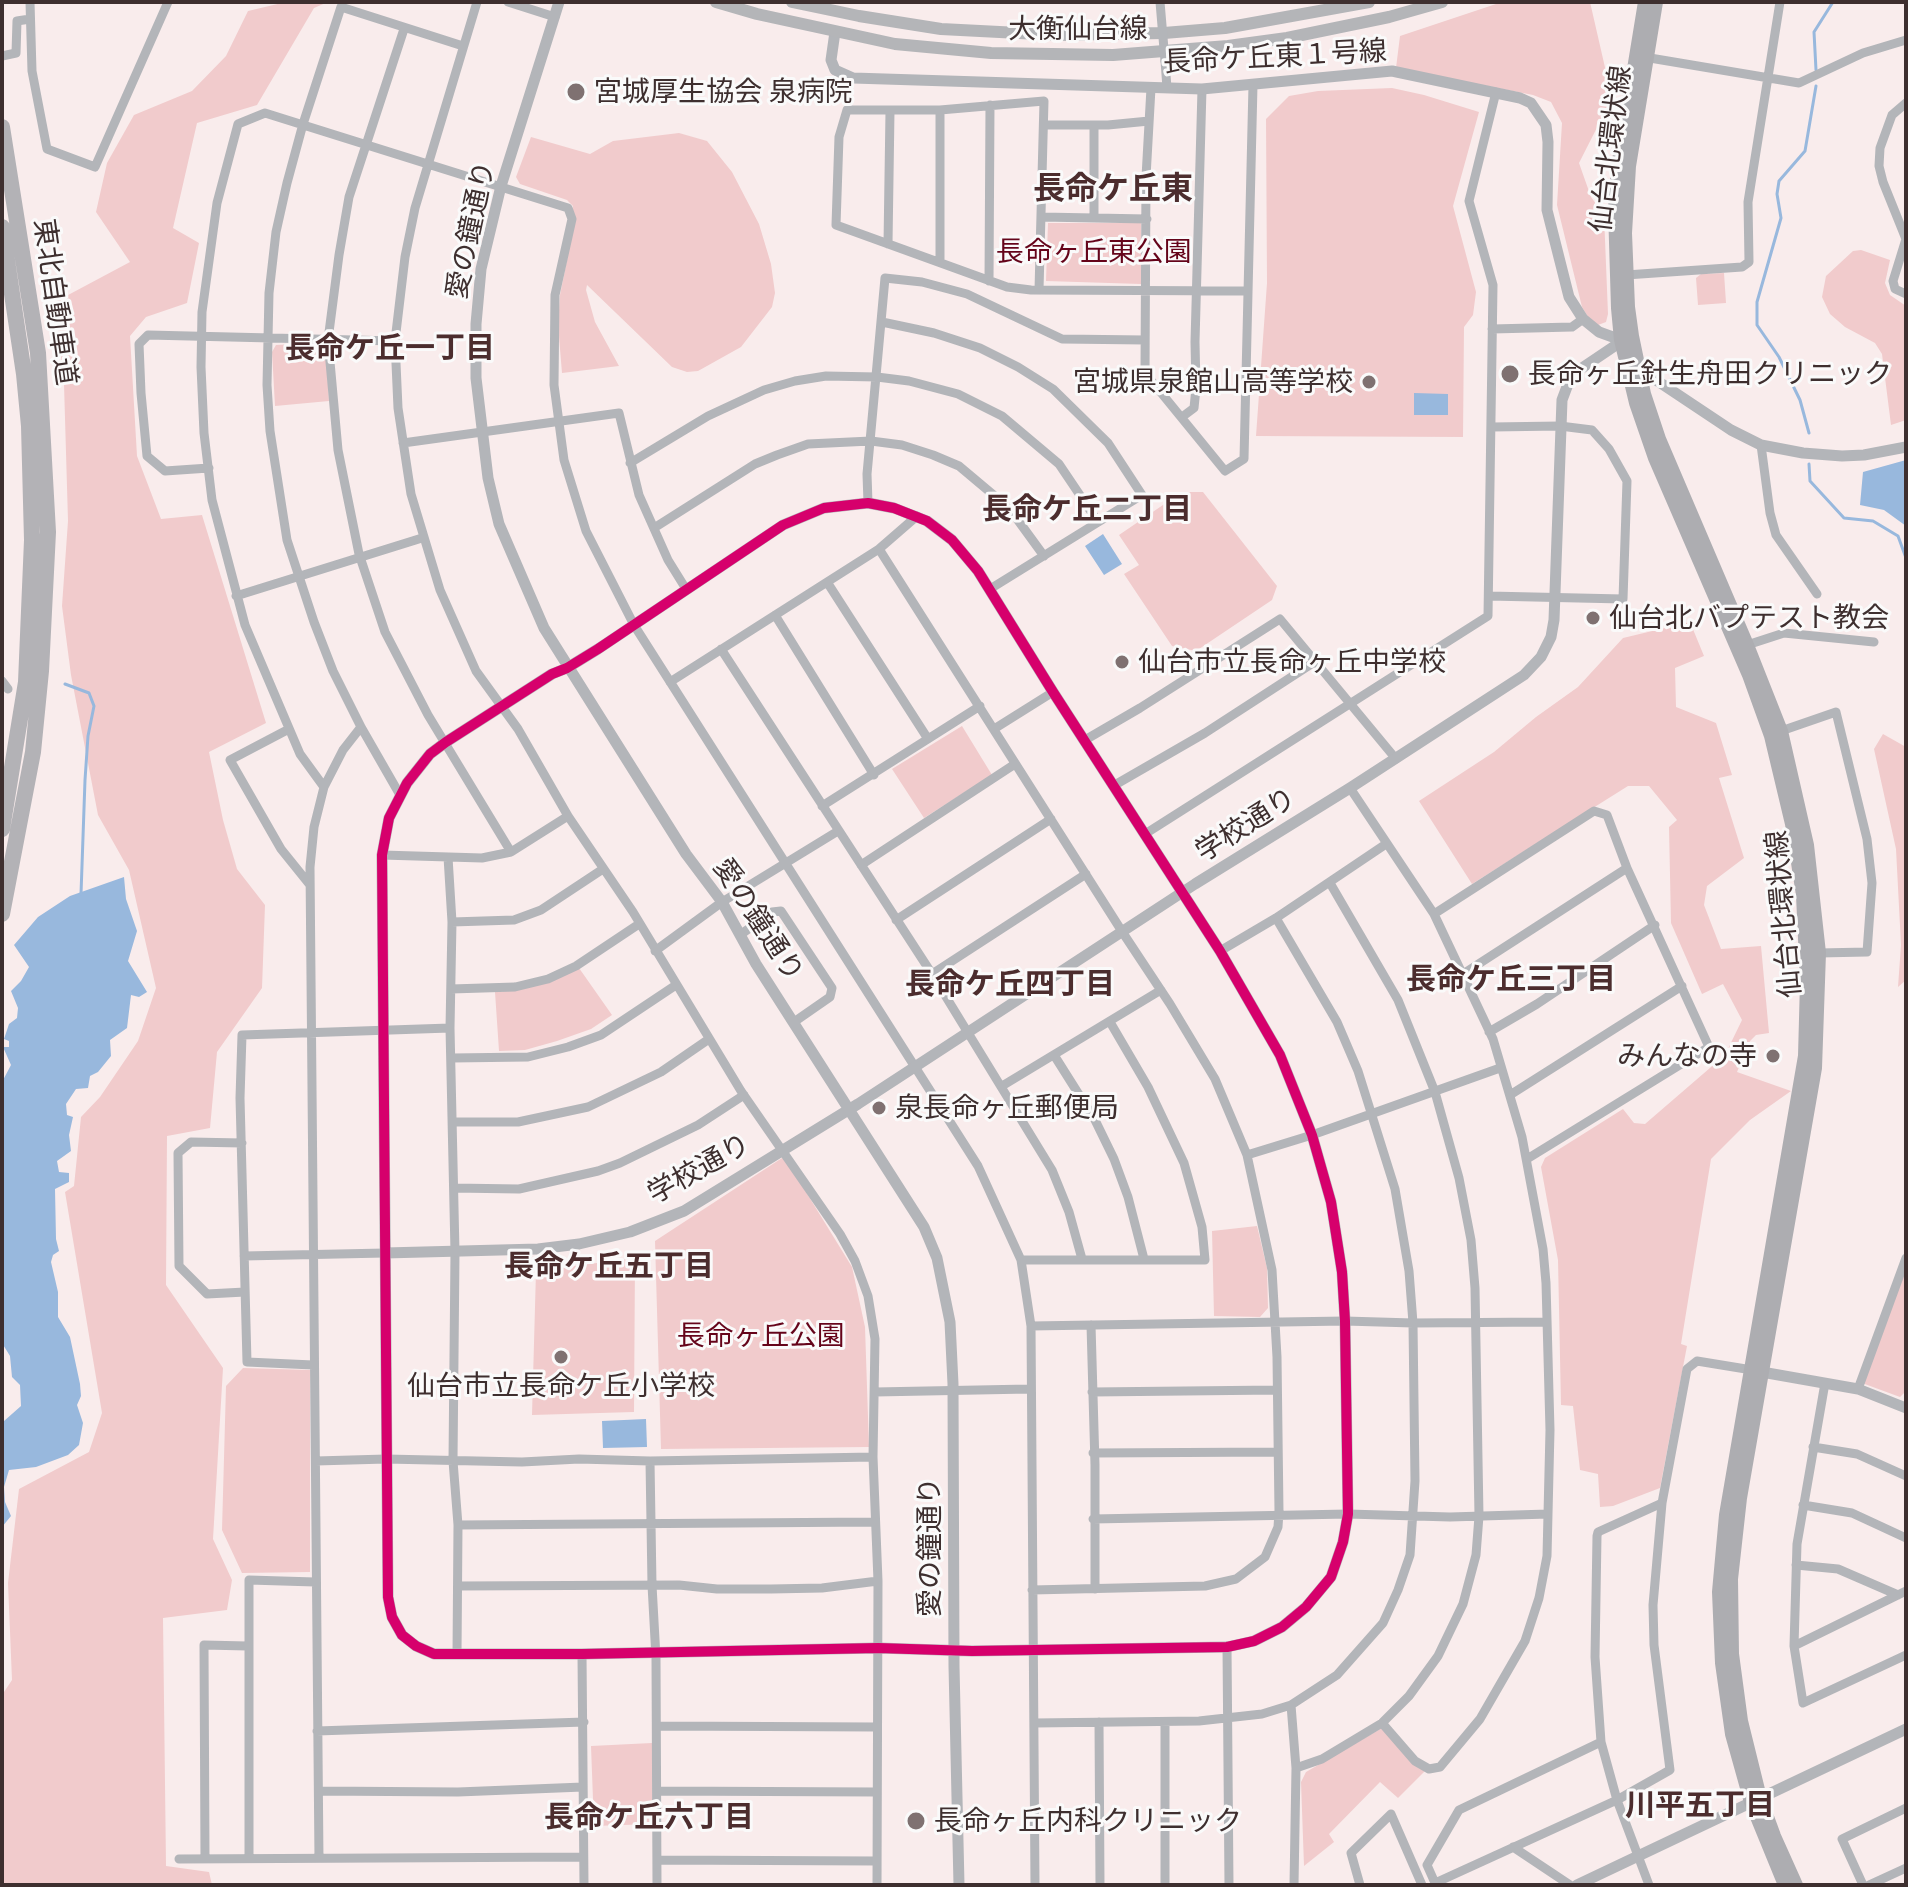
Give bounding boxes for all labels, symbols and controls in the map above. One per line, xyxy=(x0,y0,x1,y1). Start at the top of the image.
street label: 大衡仙台線 xyxy=(1008,12,1148,46)
street label: 長命ケ丘東１号線 xyxy=(1162,34,1388,80)
street label: 仙台北環状線 xyxy=(1584,64,1638,234)
place label: 宮城厚生協会 泉病院 xyxy=(594,75,853,109)
marker: 宮城厚生協会 泉病院 xyxy=(565,81,587,103)
street label: 愛の鐘通り xyxy=(440,158,502,302)
district label: 長命ケ丘東 xyxy=(1033,170,1193,208)
street label: 東北自動車道 xyxy=(27,216,83,388)
park label: 長命ヶ丘東公園 xyxy=(996,235,1192,269)
district label: 長命ケ丘一丁目 xyxy=(285,331,495,367)
place label: 長命ヶ丘針生舟田クリニック xyxy=(1528,357,1892,391)
marker: 長命ヶ丘針生舟田クリニック xyxy=(1499,363,1521,385)
place label: 宮城県泉館山高等学校 xyxy=(1073,365,1353,399)
marker: 宮城県泉館山高等学校 xyxy=(1360,373,1378,391)
district label: 長命ケ丘二丁目 xyxy=(982,492,1192,528)
place label: 仙台北バプテスト教会 xyxy=(1609,601,1889,635)
marker: 仙台北バプテスト教会 xyxy=(1584,609,1602,627)
place label: 仙台市立長命ヶ丘中学校 xyxy=(1138,645,1446,679)
marker: 仙台市立長命ヶ丘中学校 xyxy=(1113,653,1131,671)
street label: 学校通り xyxy=(1190,781,1302,869)
street label: 仙台北環状線 xyxy=(1760,829,1808,999)
street label: 愛の鐘通り xyxy=(706,852,810,988)
district label: 長命ケ丘三丁目 xyxy=(1406,962,1616,998)
district label: 長命ケ丘四丁目 xyxy=(905,967,1115,1003)
place label: みんなの寺 xyxy=(1617,1039,1757,1073)
marker: みんなの寺 xyxy=(1764,1047,1782,1065)
place label: 泉長命ヶ丘郵便局 xyxy=(895,1091,1119,1125)
marker: 泉長命ヶ丘郵便局 xyxy=(870,1099,888,1117)
street label: 学校通り xyxy=(642,1127,756,1211)
district label: 長命ケ丘五丁目 xyxy=(504,1249,714,1285)
park label: 長命ヶ丘公園 xyxy=(677,1319,845,1353)
marker: 仙台市立長命ケ丘小学校 xyxy=(552,1348,570,1366)
place label: 仙台市立長命ケ丘小学校 xyxy=(407,1369,715,1403)
street label: 愛の鐘通り xyxy=(913,1477,947,1617)
district label: 川平五丁目 xyxy=(1625,1788,1775,1824)
district label: 長命ケ丘六丁目 xyxy=(544,1800,754,1836)
place label: 長命ヶ丘内科クリニック xyxy=(934,1804,1242,1838)
marker: 長命ヶ丘内科クリニック xyxy=(905,1810,927,1832)

